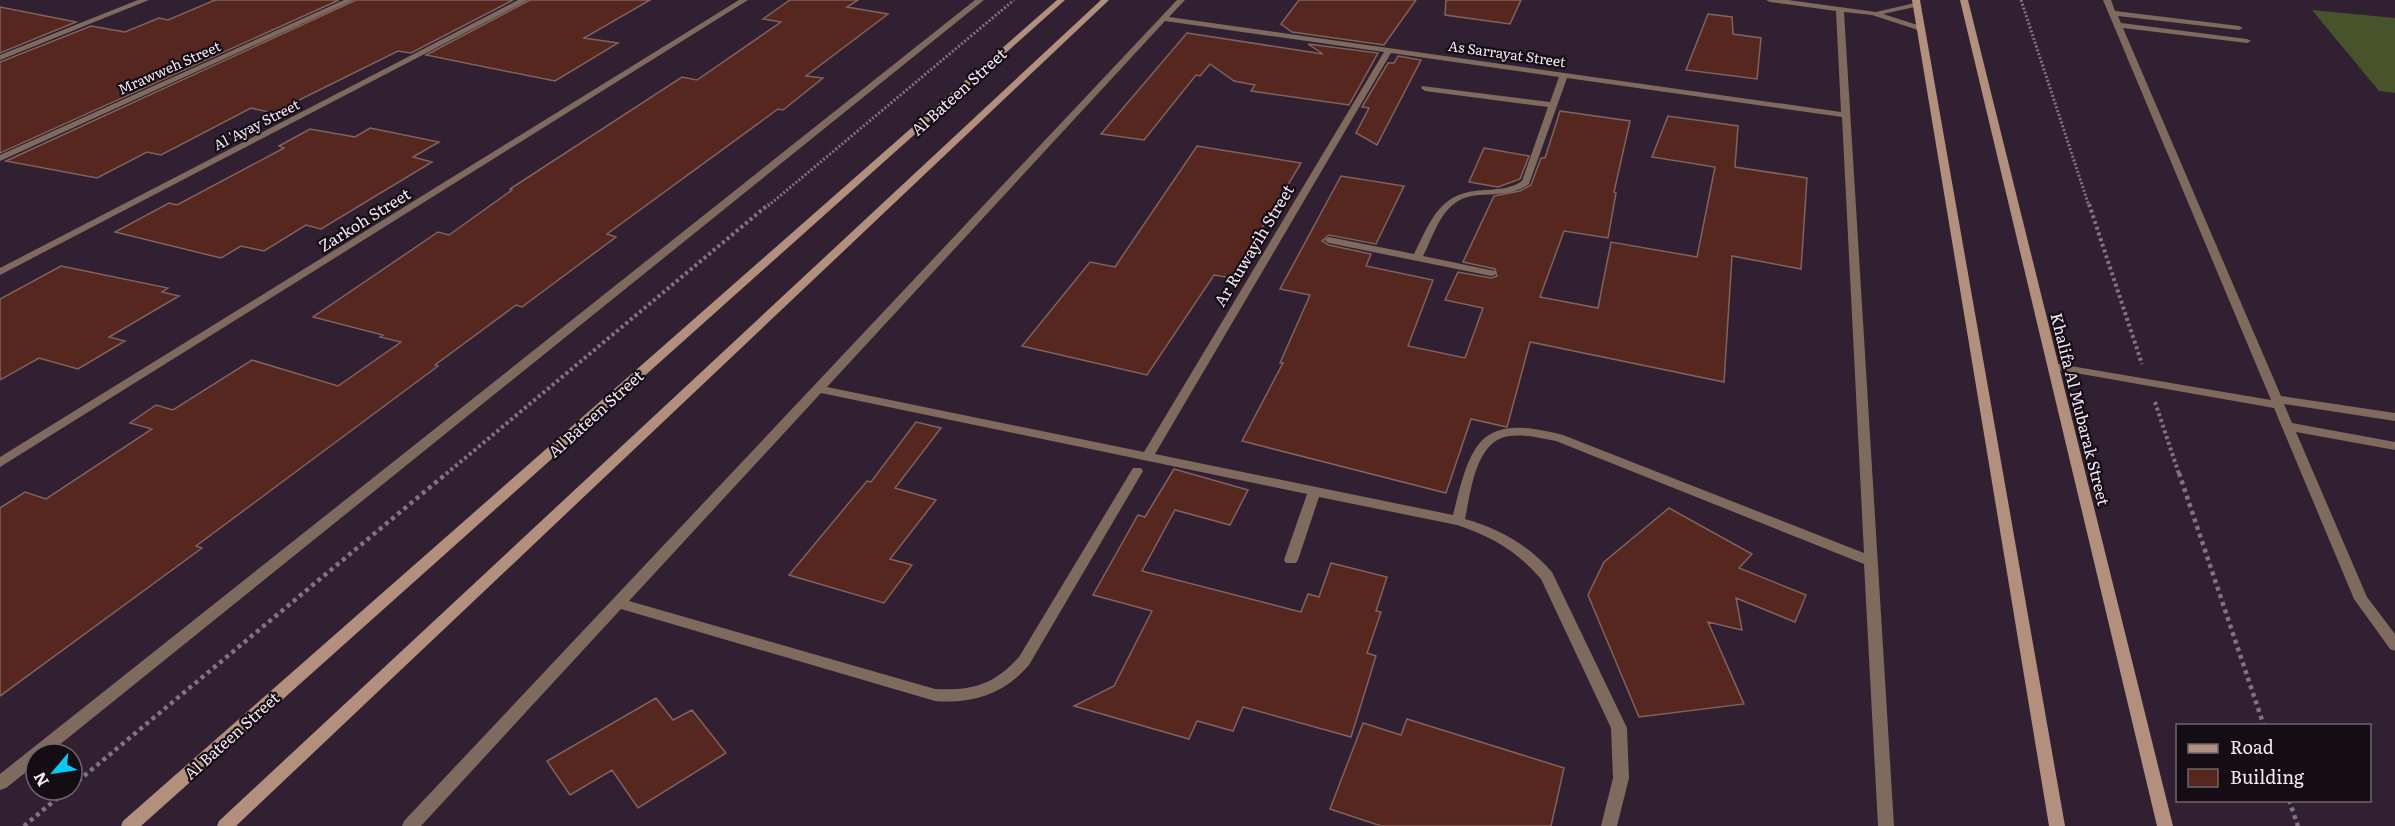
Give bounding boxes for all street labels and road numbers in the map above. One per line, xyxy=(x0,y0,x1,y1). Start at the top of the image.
street label: Mrawweh Street xyxy=(115,35,224,99)
street label: As Sarrayat Street xyxy=(1447,35,1567,71)
street label: Al Bateen Street xyxy=(905,41,1012,141)
street label: Al 'Ayay Street xyxy=(209,94,303,154)
street label: Ar Ruwayih Street xyxy=(1207,179,1299,310)
street label: Zarkoh Street xyxy=(313,181,415,257)
street label: Khalifa Al Mubarak Street xyxy=(2045,310,2117,509)
street label: Al Bateen Street xyxy=(542,363,649,463)
street label: Al Bateen Street xyxy=(178,685,285,785)

